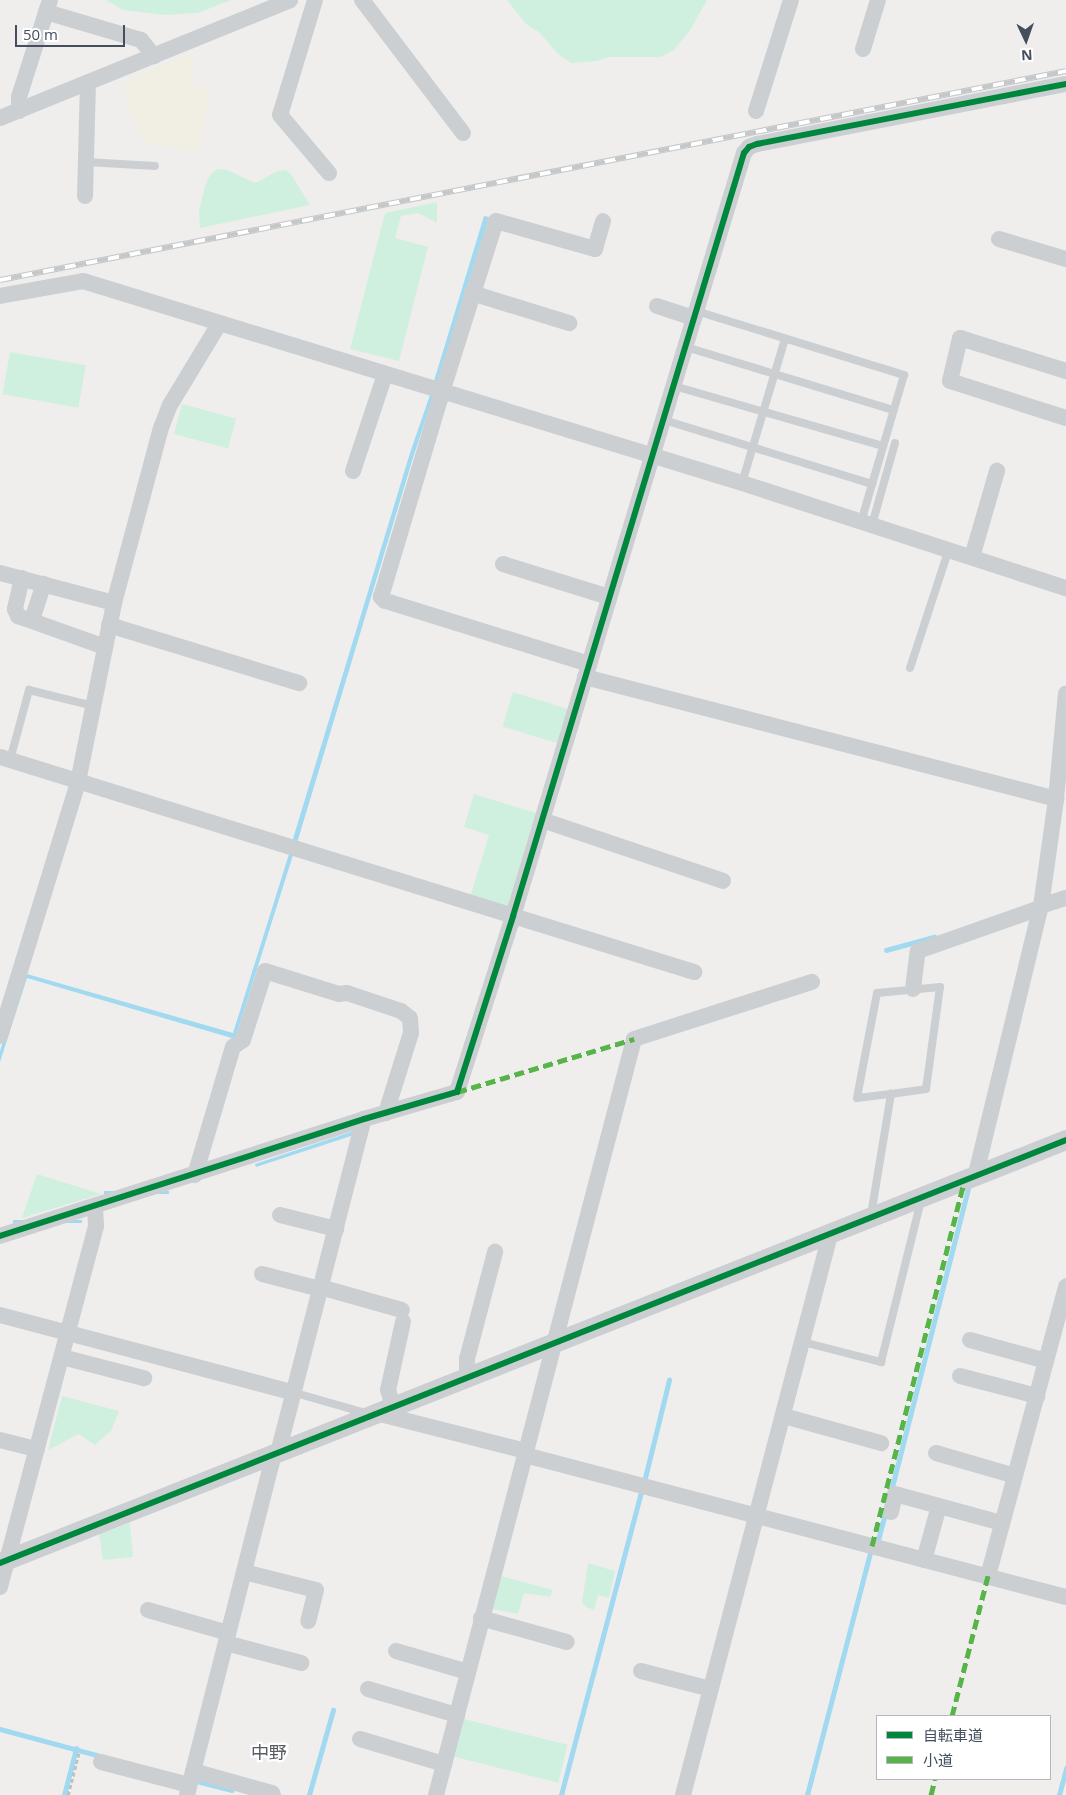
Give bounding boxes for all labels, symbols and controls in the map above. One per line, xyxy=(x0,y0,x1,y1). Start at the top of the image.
scale bar xyxy=(18,15,128,47)
north arrow xyxy=(1001,15,1051,65)
text: 50 m xyxy=(23,24,58,44)
text: N xyxy=(1021,46,1033,65)
legend xyxy=(876,1715,1051,1780)
text: 自転車道 xyxy=(923,1725,983,1745)
district label: 中野 xyxy=(251,1741,287,1763)
text: 小道 xyxy=(923,1750,953,1770)

